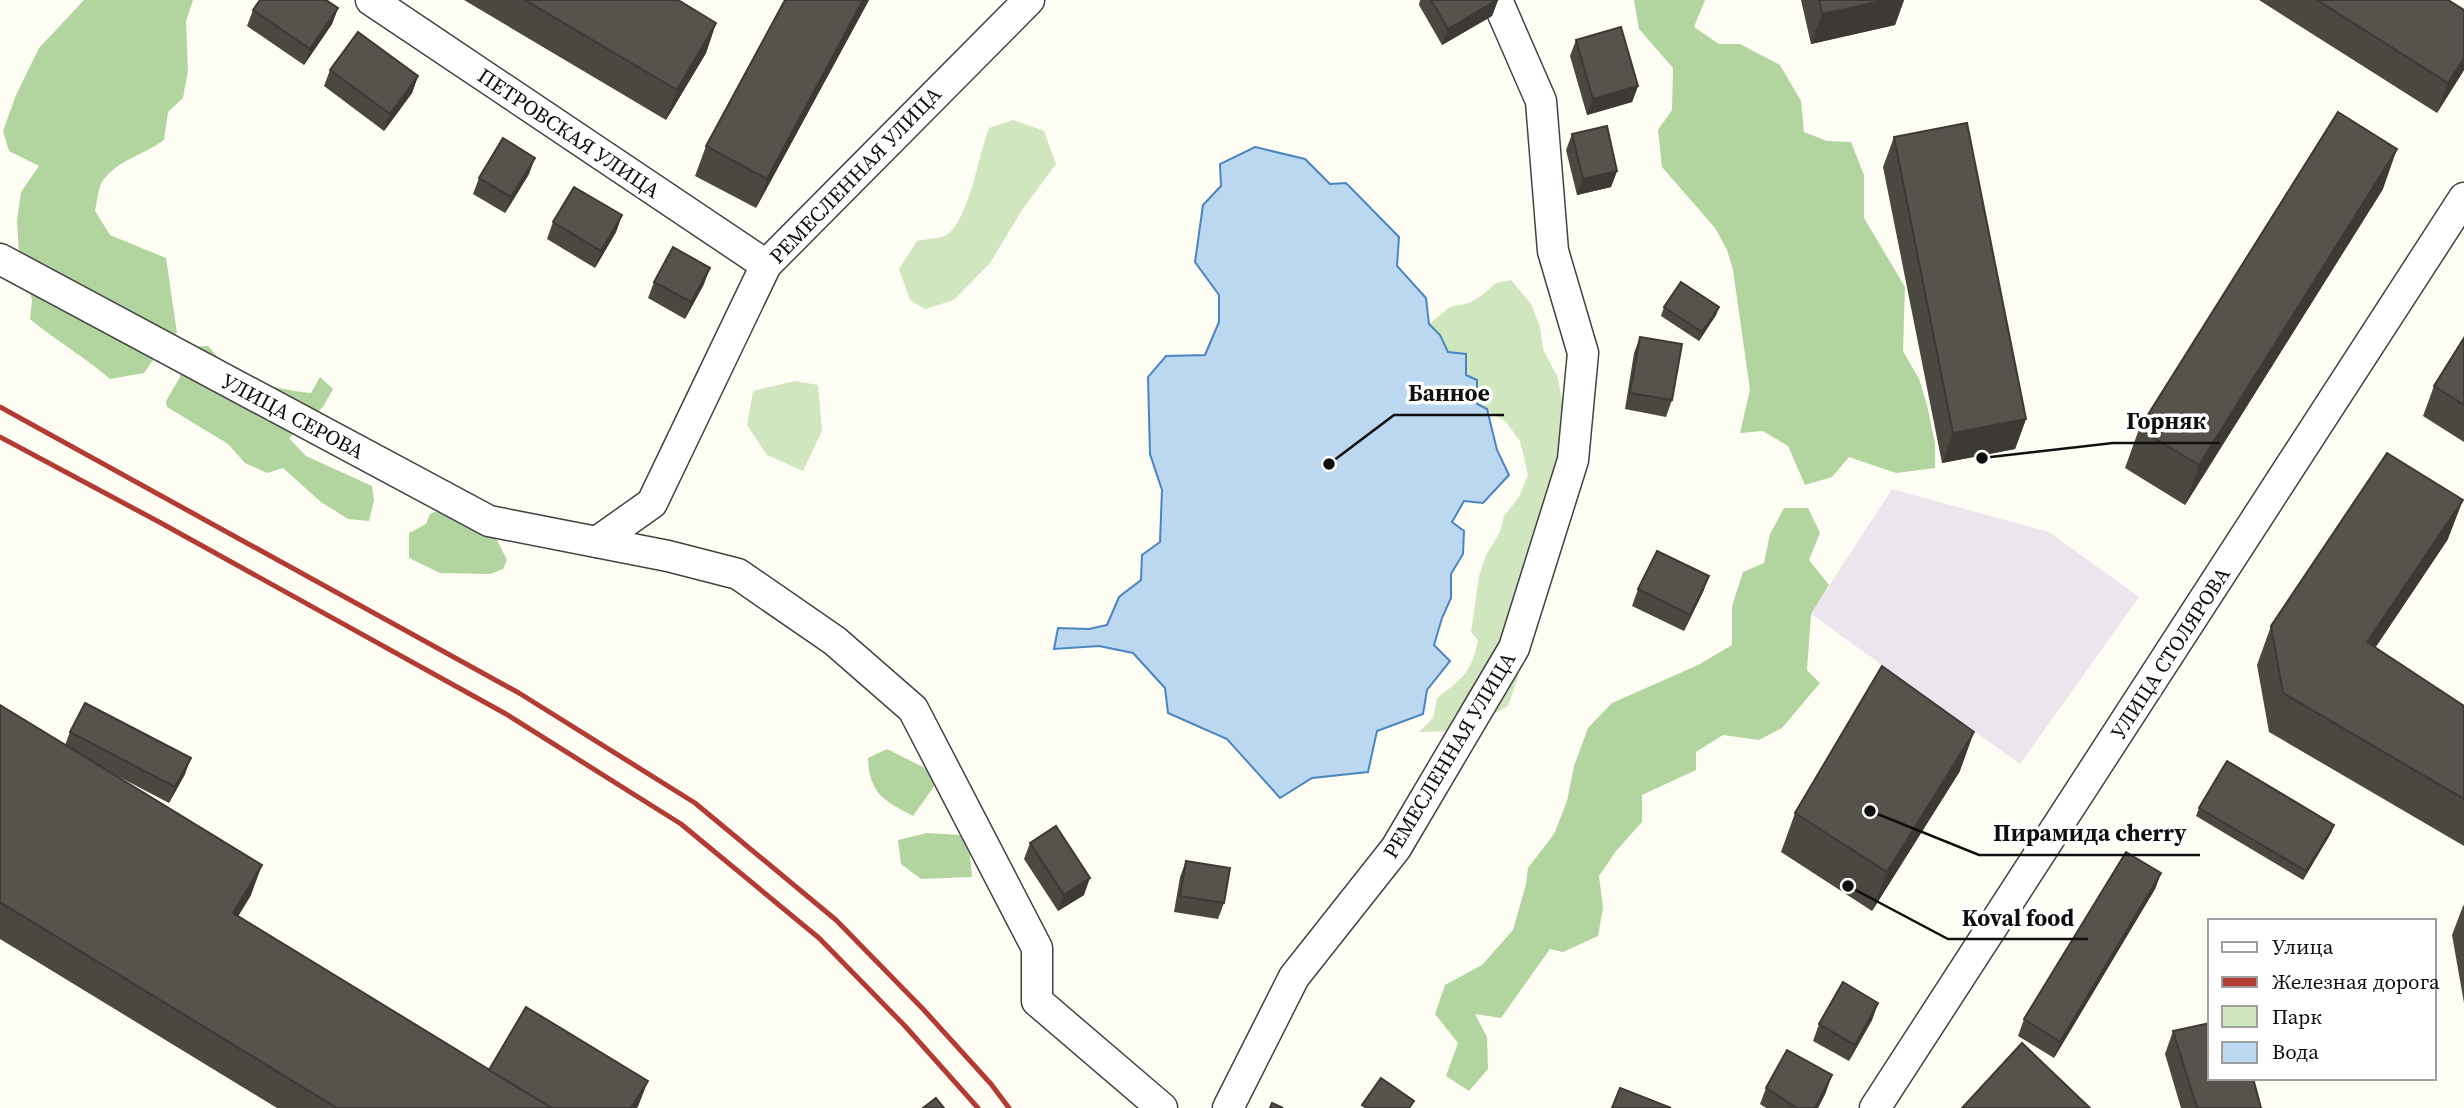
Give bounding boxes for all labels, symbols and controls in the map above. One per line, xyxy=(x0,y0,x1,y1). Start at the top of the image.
street label: ПЕТРОВСКАЯ УЛИЦА xyxy=(472,61,666,205)
street label: РЕМЕСЛЕННАЯ УЛИЦА xyxy=(763,80,947,270)
street label: УЛИЦА СЕРОВА xyxy=(217,366,370,466)
callout: Банное xyxy=(1394,371,1504,415)
text: Банное xyxy=(1408,377,1490,409)
callout: Горняк xyxy=(2113,399,2220,443)
text: Горняк xyxy=(2126,405,2206,437)
street label: УЛИЦА СТОЛЯРОВА xyxy=(2103,561,2237,745)
street label: РЕМЕСЛЕННАЯ УЛИЦА xyxy=(1376,646,1522,864)
callout: Пирамида cherry xyxy=(1979,811,2200,855)
text: Пирамида cherry xyxy=(1993,817,2187,849)
callout: Koval food xyxy=(1948,895,2088,939)
text: Koval food xyxy=(1962,902,2075,934)
legend xyxy=(2208,919,2436,1080)
text: Улица xyxy=(2272,932,2334,961)
text: Железная дорога xyxy=(2272,967,2440,996)
text: Парк xyxy=(2272,1002,2322,1031)
text: Вода xyxy=(2272,1037,2319,1066)

